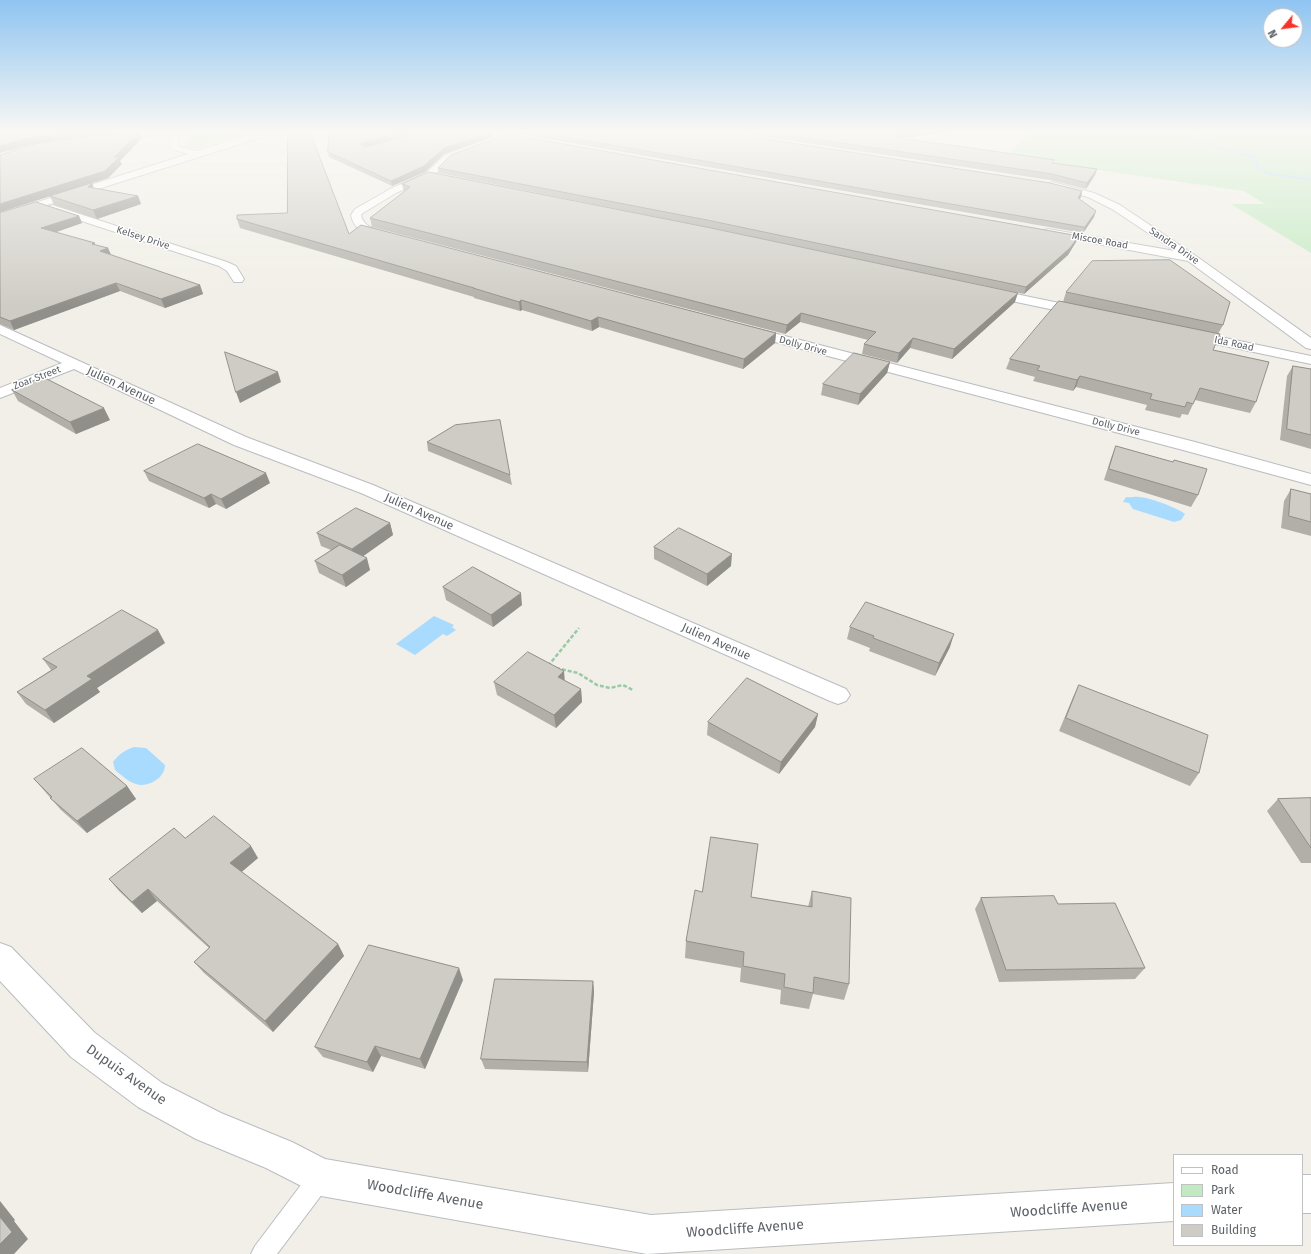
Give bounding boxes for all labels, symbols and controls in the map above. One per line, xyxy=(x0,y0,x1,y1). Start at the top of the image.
north arrow xyxy=(1263,8,1303,48)
text: N xyxy=(1265,27,1280,40)
street label: Kelsey Drive xyxy=(115,224,171,252)
street label: Sandra Drive xyxy=(1147,225,1201,267)
street label: Miscoe Road xyxy=(1071,230,1129,252)
street label: Dolly Drive xyxy=(778,334,828,358)
street label: Ida Road xyxy=(1213,334,1255,354)
street label: Zoar Street xyxy=(12,363,62,393)
street label: Julien Avenue xyxy=(84,364,158,408)
street label: Dolly Drive xyxy=(1091,415,1141,439)
street label: Julien Avenue xyxy=(382,490,456,534)
street label: Julien Avenue xyxy=(679,620,753,664)
street label: Dupuis Avenue xyxy=(83,1041,169,1109)
legend xyxy=(1173,1154,1303,1246)
text: Road xyxy=(1211,1163,1239,1177)
street label: Woodcliffe Avenue xyxy=(365,1176,485,1214)
text: Park xyxy=(1211,1183,1235,1197)
street label: Woodcliffe Avenue xyxy=(1010,1197,1128,1221)
text: Water xyxy=(1211,1203,1242,1217)
street label: Woodcliffe Avenue xyxy=(686,1217,804,1241)
text: Building xyxy=(1211,1223,1256,1237)

